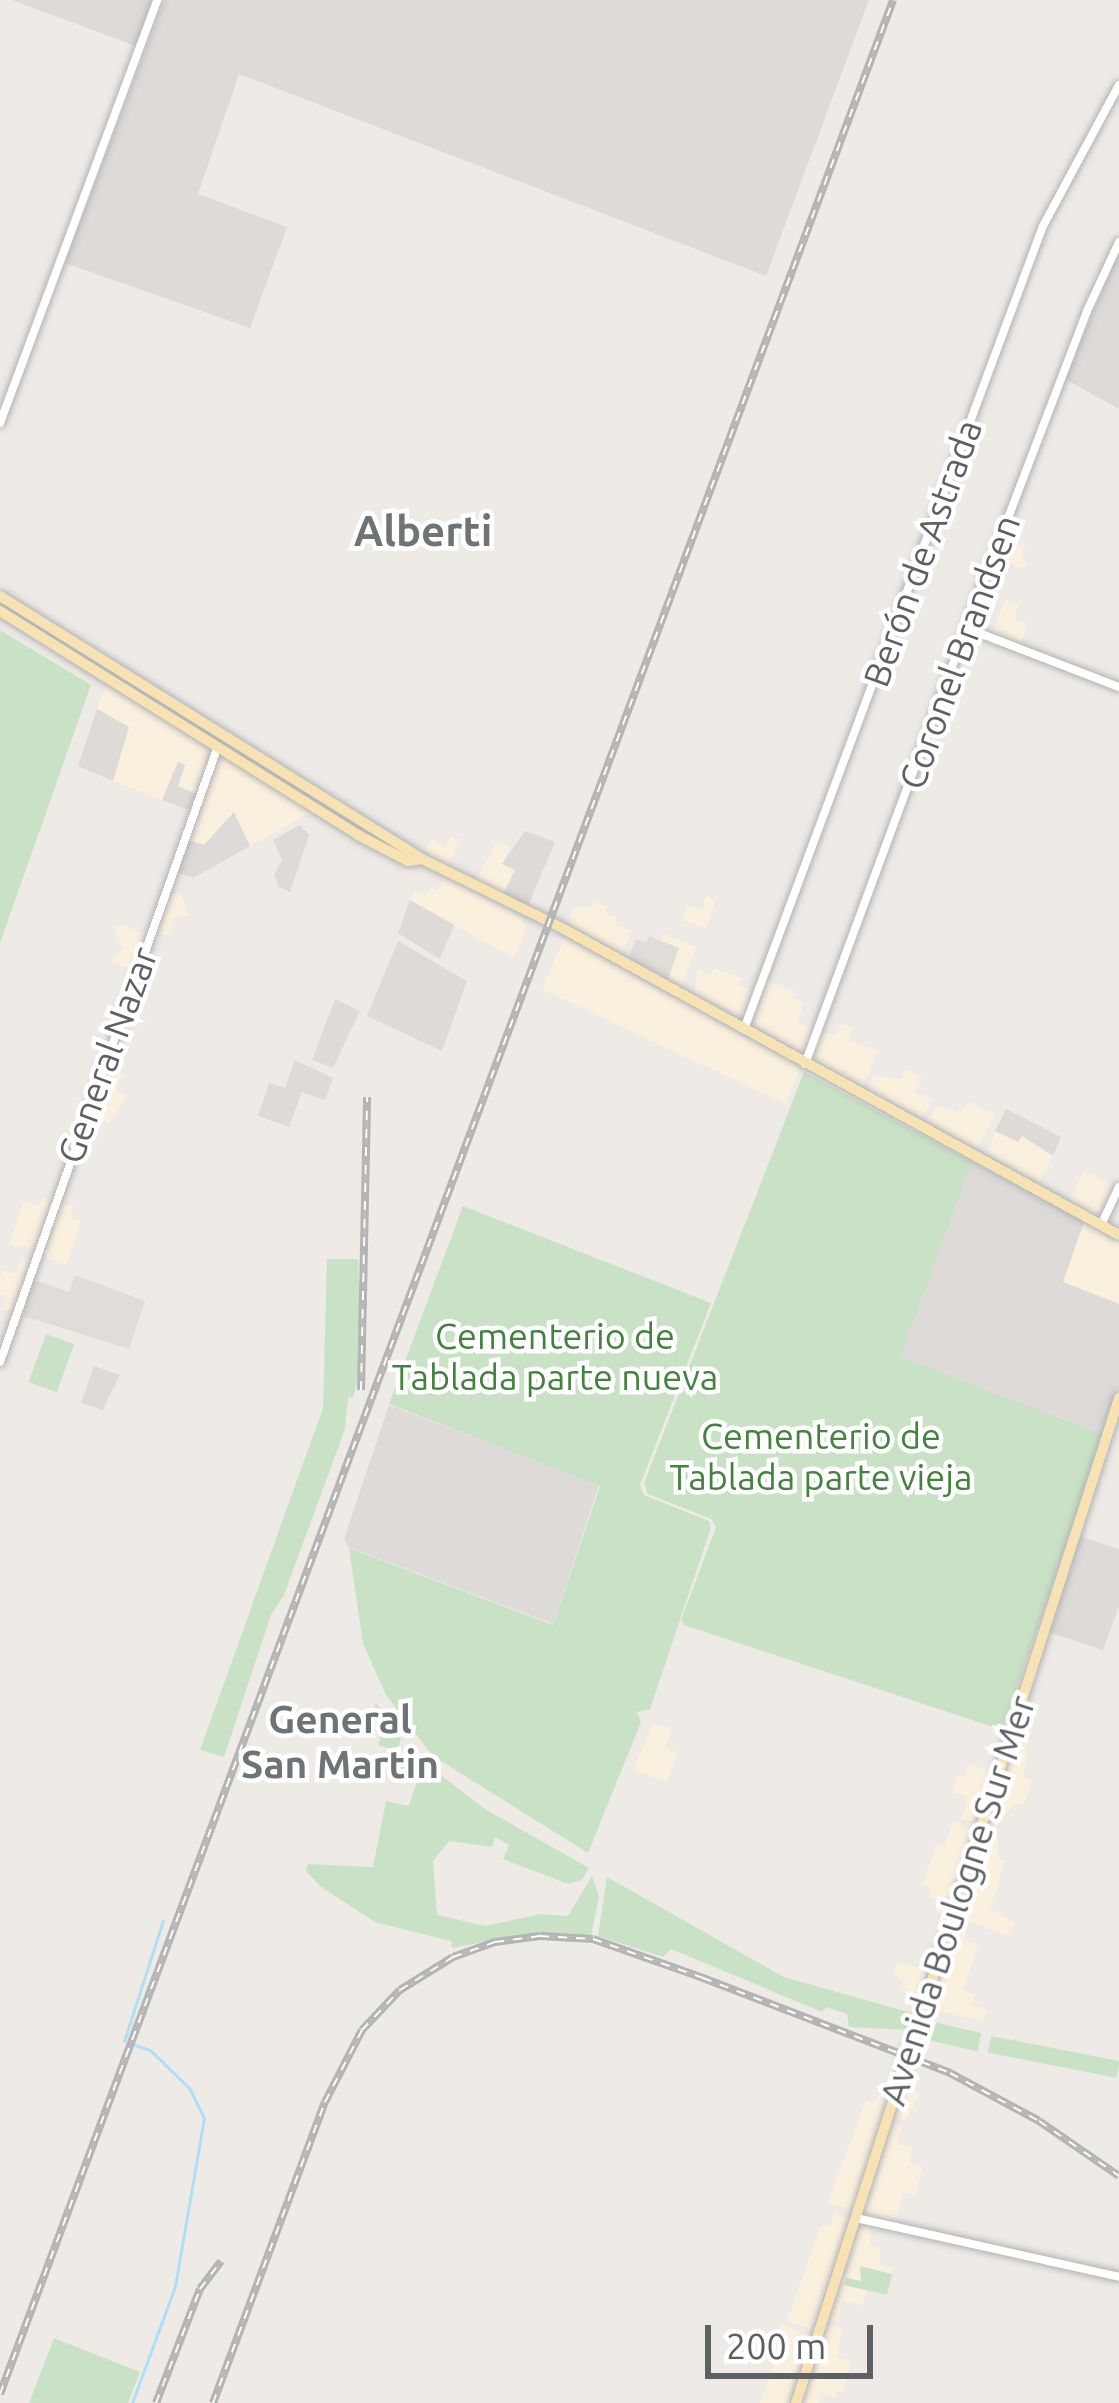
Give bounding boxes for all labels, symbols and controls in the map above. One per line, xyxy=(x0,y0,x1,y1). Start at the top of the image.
street label: Berón de Astrada xyxy=(854,414,990,692)
district label: Alberti xyxy=(354,506,492,556)
street label: Coronel Brandsen xyxy=(889,509,1029,795)
street label: General Nazar xyxy=(48,941,166,1169)
park label: Cementerio de Tablada parte nueva xyxy=(392,1313,718,1398)
park label: Cementerio de Tablada parte vieja xyxy=(670,1413,972,1498)
street label: Avenida Boulogne Sur Mer xyxy=(870,1690,1044,2110)
district label: General San Martin xyxy=(241,1697,439,1788)
scale bar xyxy=(711,2301,879,2375)
text: 200 m xyxy=(726,2325,826,2366)

